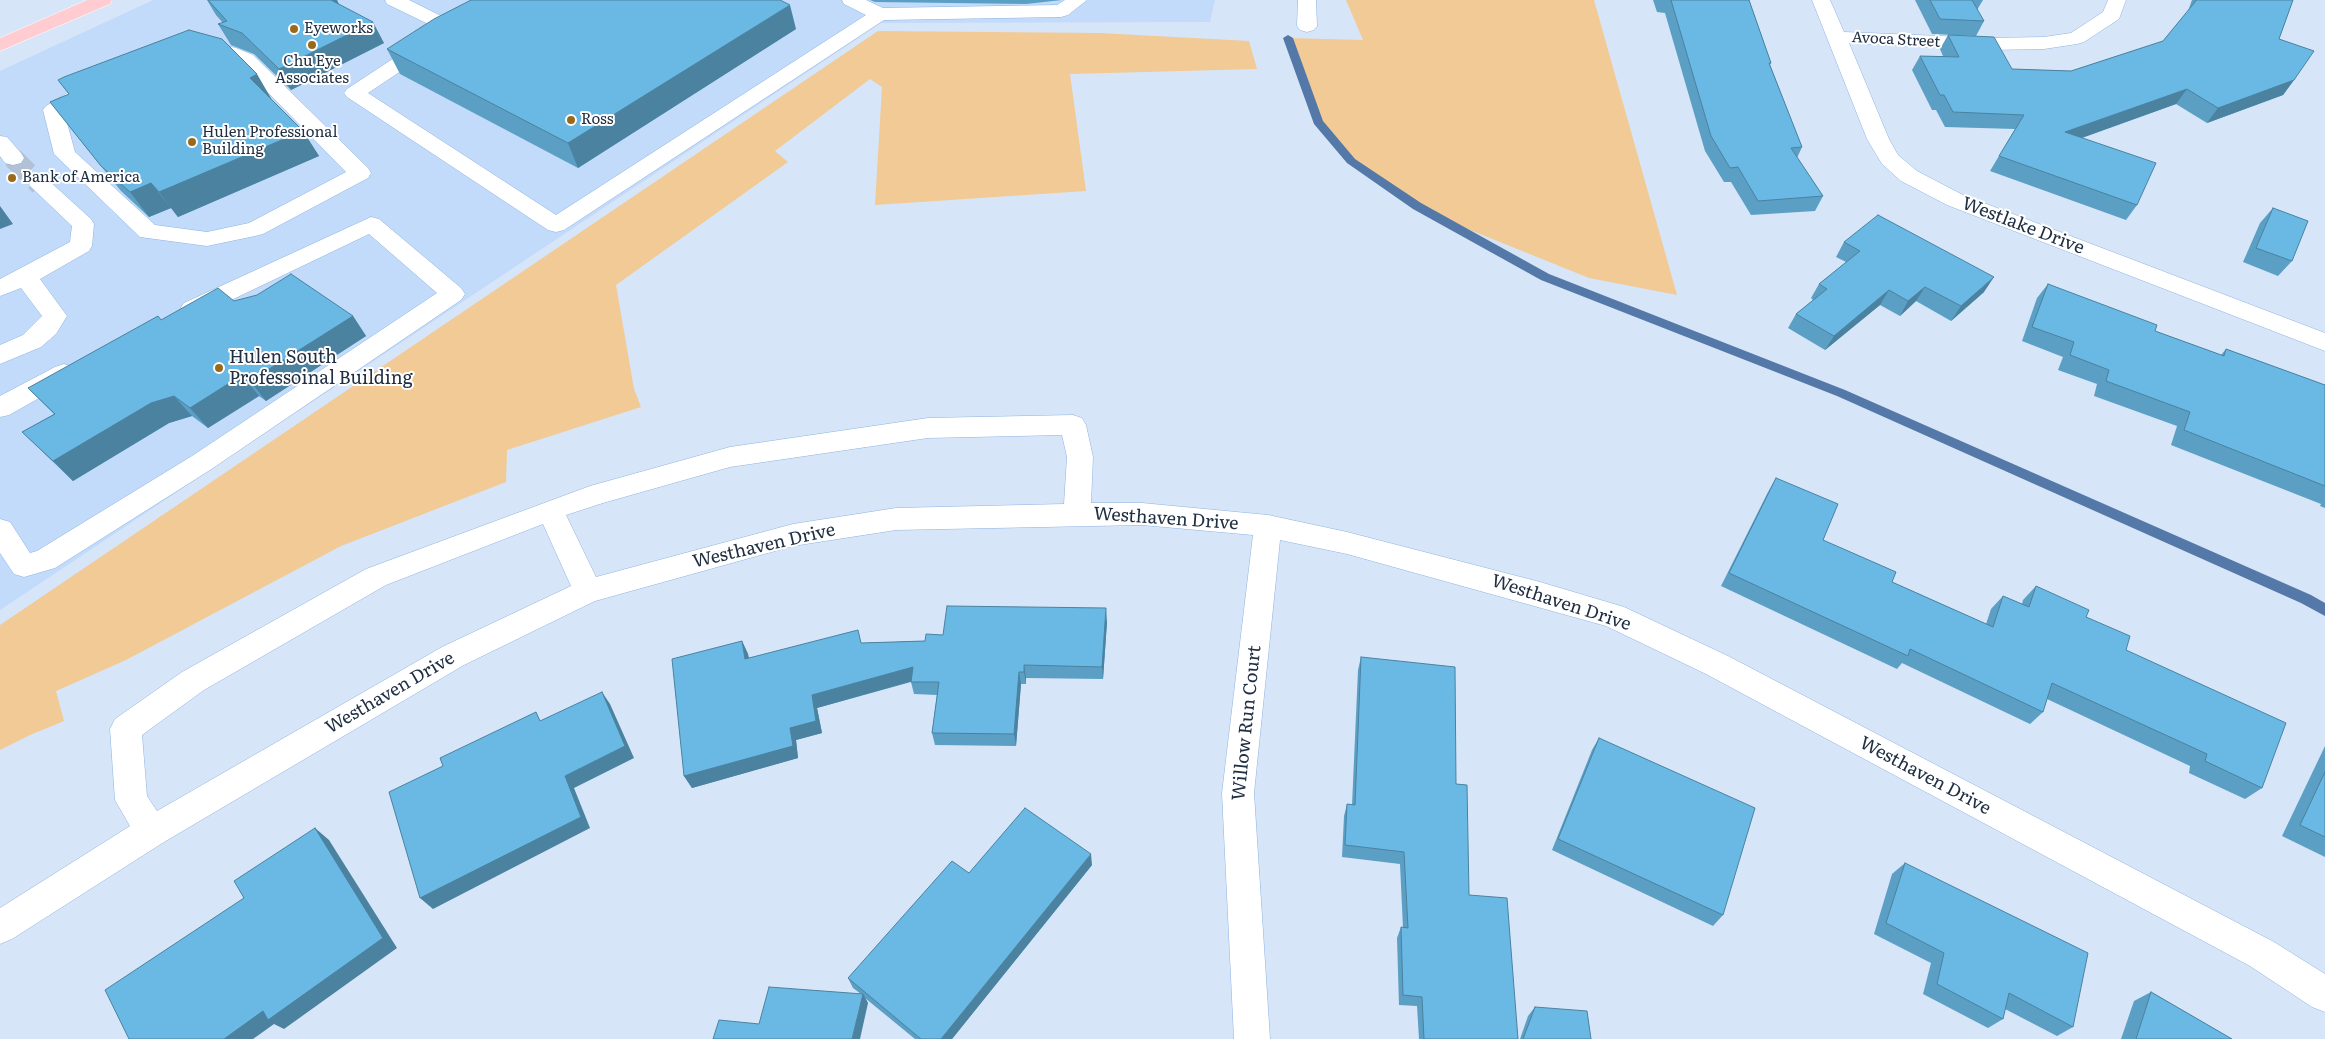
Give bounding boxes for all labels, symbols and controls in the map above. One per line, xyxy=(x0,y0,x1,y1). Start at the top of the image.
place label: Eyeworks xyxy=(304,20,373,38)
marker: Eyeworks xyxy=(288,23,300,35)
street label: Avoca Street xyxy=(1851,29,1941,51)
marker: Chu Eye Associates xyxy=(306,39,318,51)
place label: Chu Eye Associates xyxy=(275,53,349,88)
place label: Ross xyxy=(581,111,614,129)
marker: Ross xyxy=(565,114,577,126)
place label: Hulen Professional Building xyxy=(202,124,337,159)
marker: Hulen Professional Building xyxy=(186,136,198,148)
place label: Bank of America xyxy=(22,169,140,187)
marker: Bank of America xyxy=(6,172,18,184)
street label: Westlake Drive xyxy=(1959,193,2087,259)
place label: Hulen South Professoinal Building xyxy=(229,347,413,389)
marker: Hulen South Professoinal Building xyxy=(213,362,225,374)
street label: Westhaven Drive xyxy=(1093,503,1239,535)
street label: Westhaven Drive xyxy=(691,519,837,573)
street label: Westhaven Drive xyxy=(1489,570,1633,636)
street label: Willow Run Court xyxy=(1228,644,1266,802)
street label: Westhaven Drive xyxy=(322,647,458,739)
street label: Westhaven Drive xyxy=(1856,732,1994,820)

